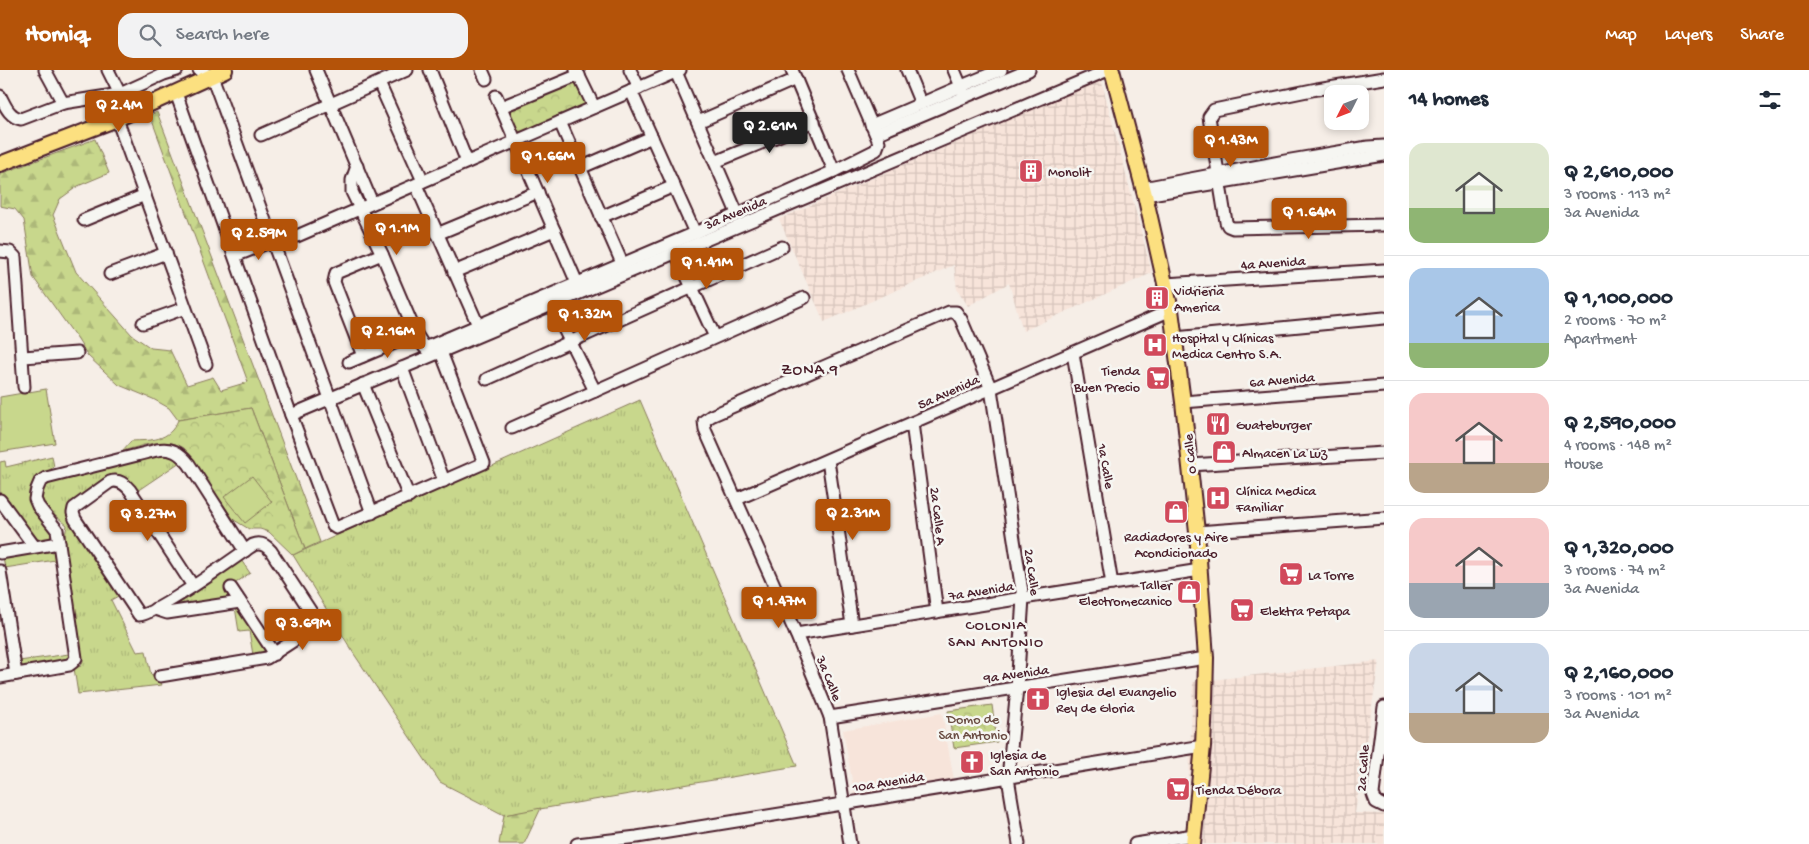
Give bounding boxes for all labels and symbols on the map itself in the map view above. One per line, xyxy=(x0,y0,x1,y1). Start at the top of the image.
north arrow xyxy=(1324,85,1369,130)
pin: Q 2.4M xyxy=(78,90,160,133)
pin: Q 2.61M xyxy=(724,112,816,154)
pin: Q 1.43M xyxy=(1185,126,1277,168)
pin: Q 1.66M xyxy=(502,142,594,184)
building icon: Monolit xyxy=(1018,158,1044,184)
place label: Monolit xyxy=(1048,165,1092,182)
street label: 3a Avenida xyxy=(702,193,771,235)
pin: Q 1.64M xyxy=(1263,198,1355,240)
pin: Q 1.1M xyxy=(356,214,438,256)
pin: Q 2.59M xyxy=(213,218,305,261)
pin: Q 1.41M xyxy=(661,248,753,290)
street label: 4a Avenida xyxy=(1240,254,1307,275)
place label: Vidrieria America xyxy=(1173,284,1225,317)
building icon: Vidrieria America xyxy=(1144,285,1170,311)
pin: Q 1.32M xyxy=(539,300,631,342)
pin: Q 2.16M xyxy=(342,316,434,359)
place label: Hospital y Clínicas Medica Centro S.A. xyxy=(1172,331,1282,364)
hospital icon: Hospital y Clínicas Medica Centro S.A. xyxy=(1142,332,1168,358)
district label: ZONA 9 xyxy=(781,362,839,381)
place label: Tienda Buen Precio xyxy=(1073,364,1141,397)
supermarket icon: Tienda Buen Precio xyxy=(1145,365,1171,391)
street label: 6a Avenida xyxy=(1249,370,1317,393)
street label: 5a Avenida xyxy=(916,372,984,414)
restaurant icon: Guateburger xyxy=(1205,411,1231,437)
place label: Guateburger xyxy=(1236,418,1312,435)
street label: 0 Calle xyxy=(1181,432,1202,475)
shop icon: Almacen La Luz xyxy=(1211,439,1237,465)
street label: 1a Calle xyxy=(1092,442,1117,491)
place label: Almacen La Luz xyxy=(1242,446,1328,463)
place label: Clínica Medica Familiar xyxy=(1235,484,1317,517)
hospital icon: Clínica Medica Familiar xyxy=(1205,485,1231,511)
street label: 2a Calle A xyxy=(925,486,949,547)
pin: Q 2.31M xyxy=(807,498,899,541)
shop icon: Radiadores y Aire Acondicionado xyxy=(1163,499,1189,525)
pin: Q 3.27M xyxy=(102,500,194,542)
place label: Radiadores y Aire Acondicionado xyxy=(1124,530,1229,563)
street label: 2a Calle xyxy=(1019,548,1042,597)
supermarket icon: La Torre xyxy=(1278,561,1304,587)
place label: La Torre xyxy=(1308,568,1355,585)
place label: Taller Electromecanico xyxy=(1079,578,1173,611)
street label: 7a Avenida xyxy=(947,579,1016,606)
shop icon: Taller Electromecanico xyxy=(1176,579,1202,605)
pin: Q 1.47M xyxy=(733,586,825,629)
supermarket icon: Elektra Petapa xyxy=(1229,597,1255,623)
place label: Elektra Petapa xyxy=(1260,604,1351,621)
pin: Q 3.69M xyxy=(257,608,349,651)
district label: COLONIA SAN ANTONIO xyxy=(948,617,1044,652)
street label: 3a Calle xyxy=(811,653,845,705)
street label: 9a Avenida xyxy=(982,662,1051,689)
place label: Iglesia del Evangelio Rey de Gloria xyxy=(1056,685,1177,718)
church icon: Iglesia del Evangelio Rey de Gloria xyxy=(1025,686,1051,712)
park label: Domo de San Antonio xyxy=(938,712,1008,745)
street label: 2a Calle xyxy=(1354,744,1375,792)
place label: Iglesia de San Antonio xyxy=(990,748,1059,781)
church icon: Iglesia de San Antonio xyxy=(959,749,985,775)
street label: 10a Avenida xyxy=(851,769,926,798)
supermarket icon: Tienda Débora xyxy=(1165,776,1191,802)
place label: Tienda Débora xyxy=(1195,783,1283,800)

